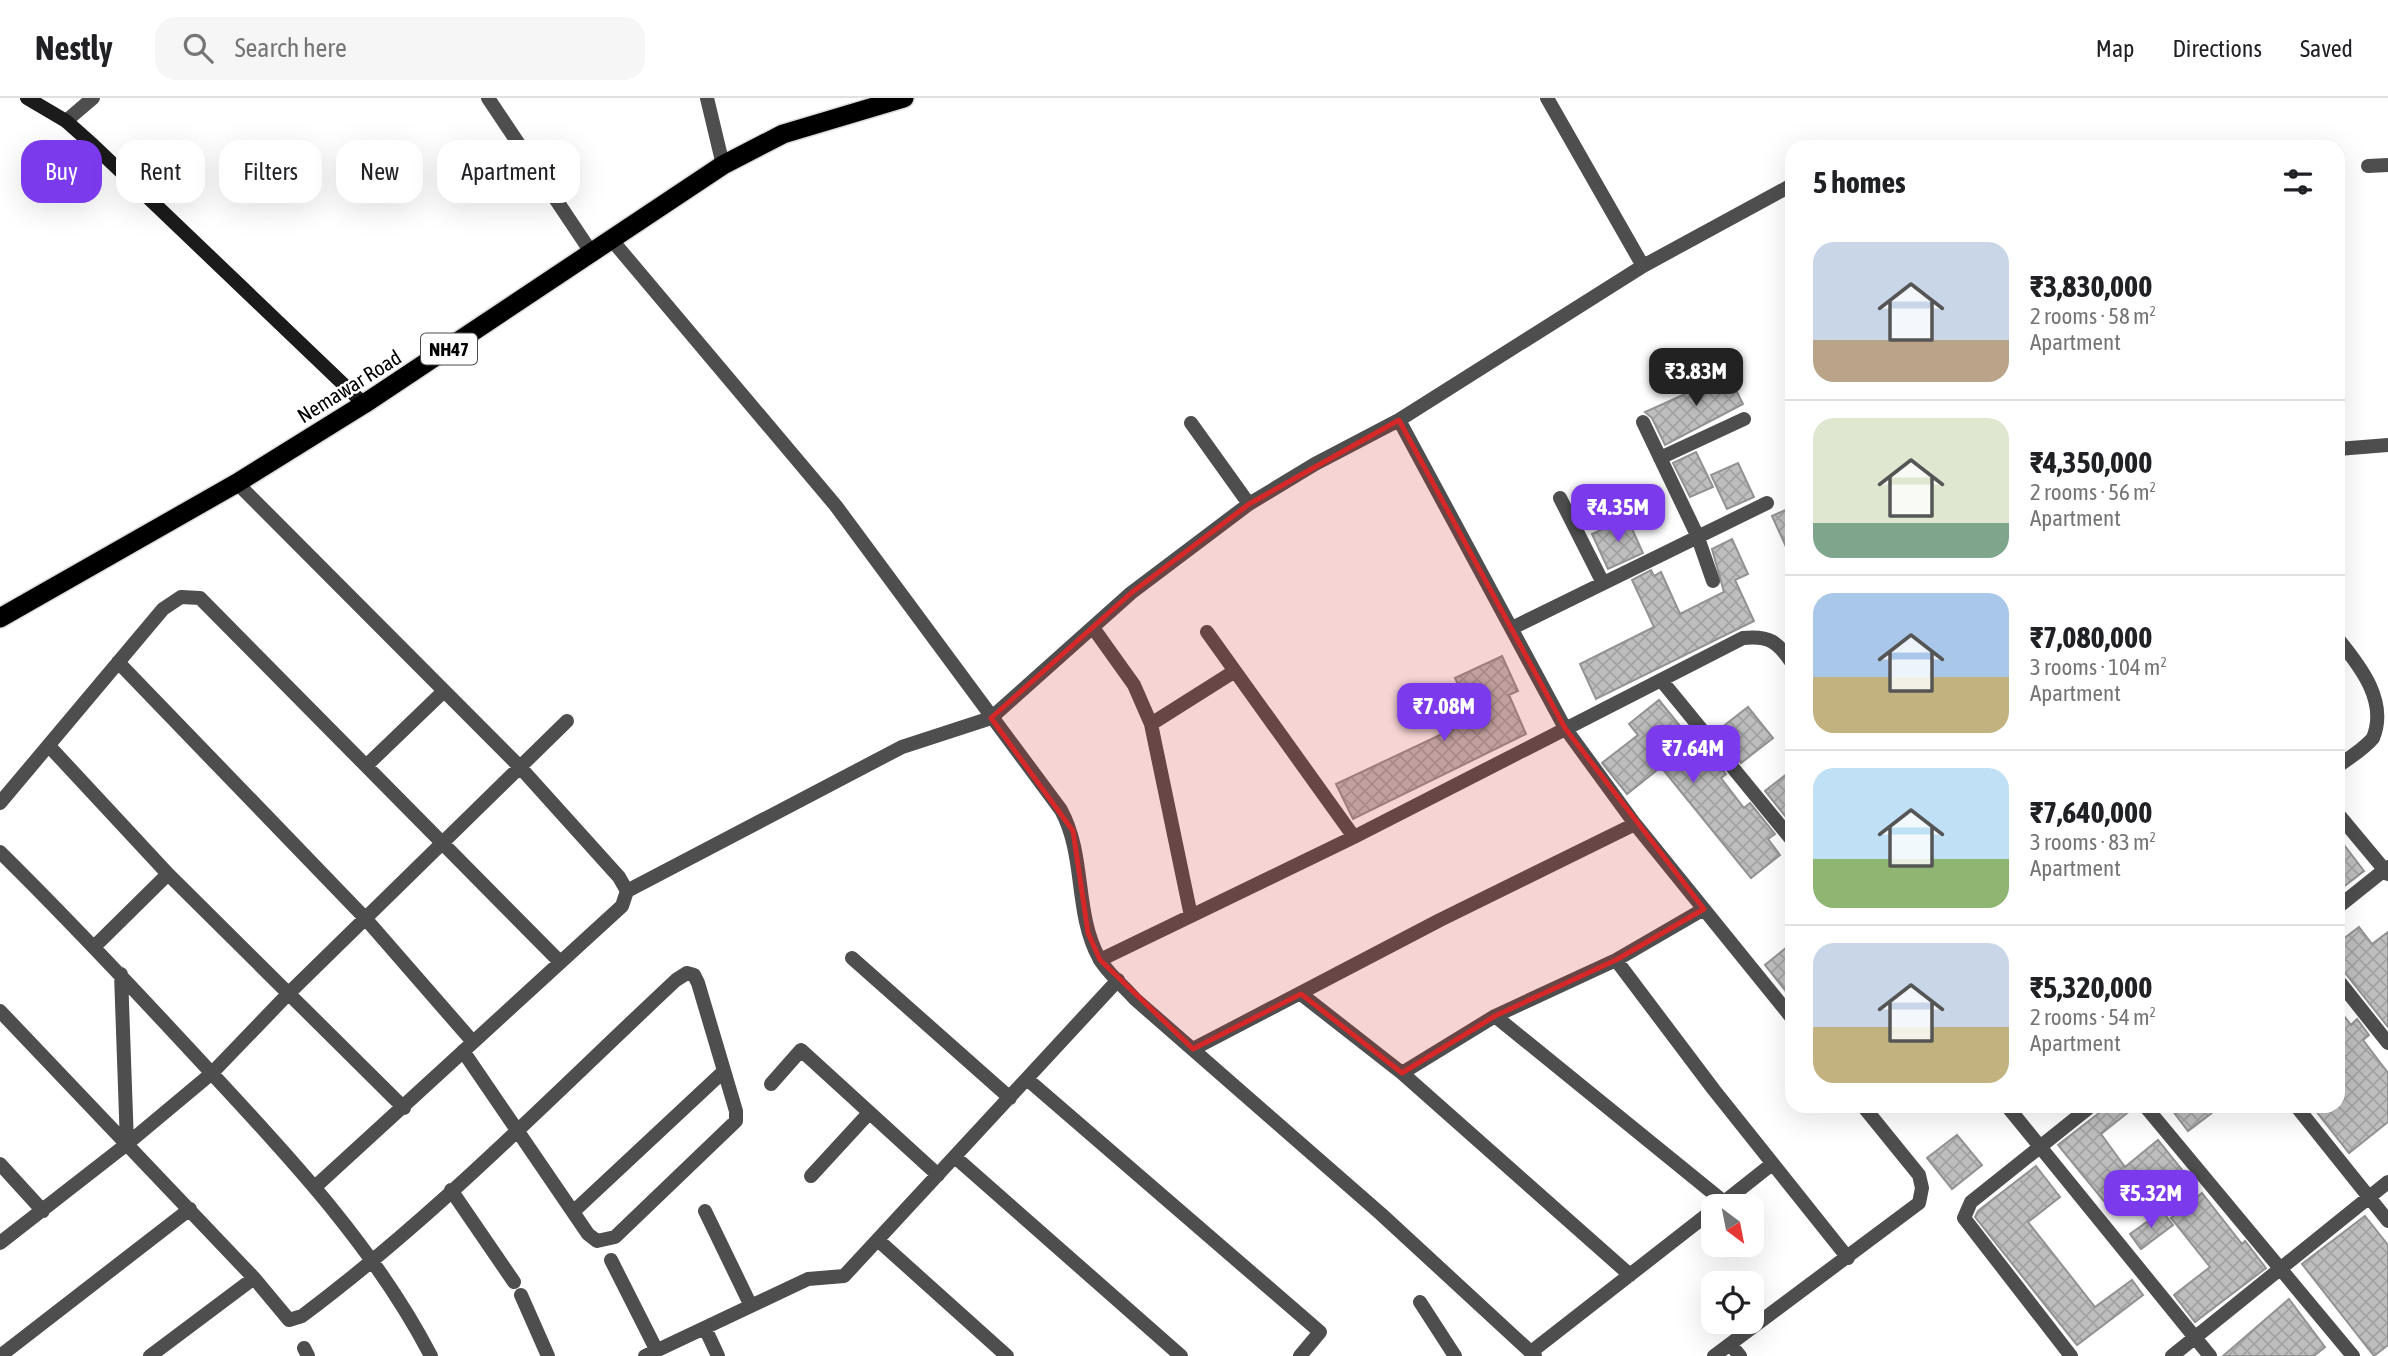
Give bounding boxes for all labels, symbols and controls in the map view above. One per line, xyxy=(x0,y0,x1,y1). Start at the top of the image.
search box xyxy=(155,17,645,80)
text: Nestly xyxy=(35,29,113,67)
icon: search xyxy=(179,29,217,67)
text: Search here xyxy=(235,33,347,63)
text: Map xyxy=(2096,35,2134,62)
text: Directions xyxy=(2172,35,2262,62)
text: Saved xyxy=(2300,35,2353,62)
chip: Buy xyxy=(21,140,102,203)
chip: Rent xyxy=(116,140,205,203)
chip: Filters xyxy=(219,140,322,203)
chip: New xyxy=(336,140,423,203)
chip: Apartment xyxy=(437,140,580,203)
icon: filters xyxy=(2279,163,2317,201)
text: 5 homes xyxy=(1813,165,1906,199)
text: ₹3,830,000 xyxy=(2030,269,2152,303)
icon: home xyxy=(1869,270,1953,354)
text: 2 rooms · 58 m² xyxy=(2030,303,2156,329)
text: Apartment xyxy=(2030,329,2121,355)
road number: NH47 xyxy=(421,333,477,364)
street label: Nemawar Road xyxy=(293,345,405,427)
pin: ₹3.83M xyxy=(1639,348,1753,408)
text: ₹3.83M xyxy=(1665,358,1727,384)
text: ₹4,350,000 xyxy=(2030,445,2152,479)
icon: home xyxy=(1869,446,1953,530)
text: 2 rooms · 56 m² xyxy=(2030,479,2156,505)
pin: ₹4.35M xyxy=(1561,484,1675,544)
text: ₹4.35M xyxy=(1587,494,1649,520)
text: Apartment xyxy=(2030,505,2121,531)
text: ₹7,080,000 xyxy=(2030,620,2152,654)
icon: home xyxy=(1869,621,1953,705)
text: 3 rooms · 104 m² xyxy=(2030,654,2167,680)
text: Apartment xyxy=(2030,680,2121,706)
pin: ₹7.08M xyxy=(1387,684,1501,743)
text: ₹7.08M xyxy=(1413,693,1475,719)
pin: ₹7.64M xyxy=(1636,726,1750,785)
text: ₹7.64M xyxy=(1662,735,1724,761)
text: ₹7,640,000 xyxy=(2030,795,2152,829)
icon: home xyxy=(1869,796,1953,880)
text: 3 rooms · 83 m² xyxy=(2030,829,2156,855)
text: Apartment xyxy=(2030,855,2121,881)
text: ₹5,320,000 xyxy=(2030,970,2152,1004)
icon: home xyxy=(1869,971,1953,1055)
text: 2 rooms · 54 m² xyxy=(2030,1004,2156,1030)
text: Apartment xyxy=(2030,1030,2121,1056)
pin: ₹5.32M xyxy=(2094,1170,2208,1230)
text: ₹5.32M xyxy=(2120,1180,2182,1206)
north arrow xyxy=(1701,1194,1764,1256)
map controls xyxy=(1701,1194,1764,1334)
button: locate xyxy=(1701,1271,1764,1334)

